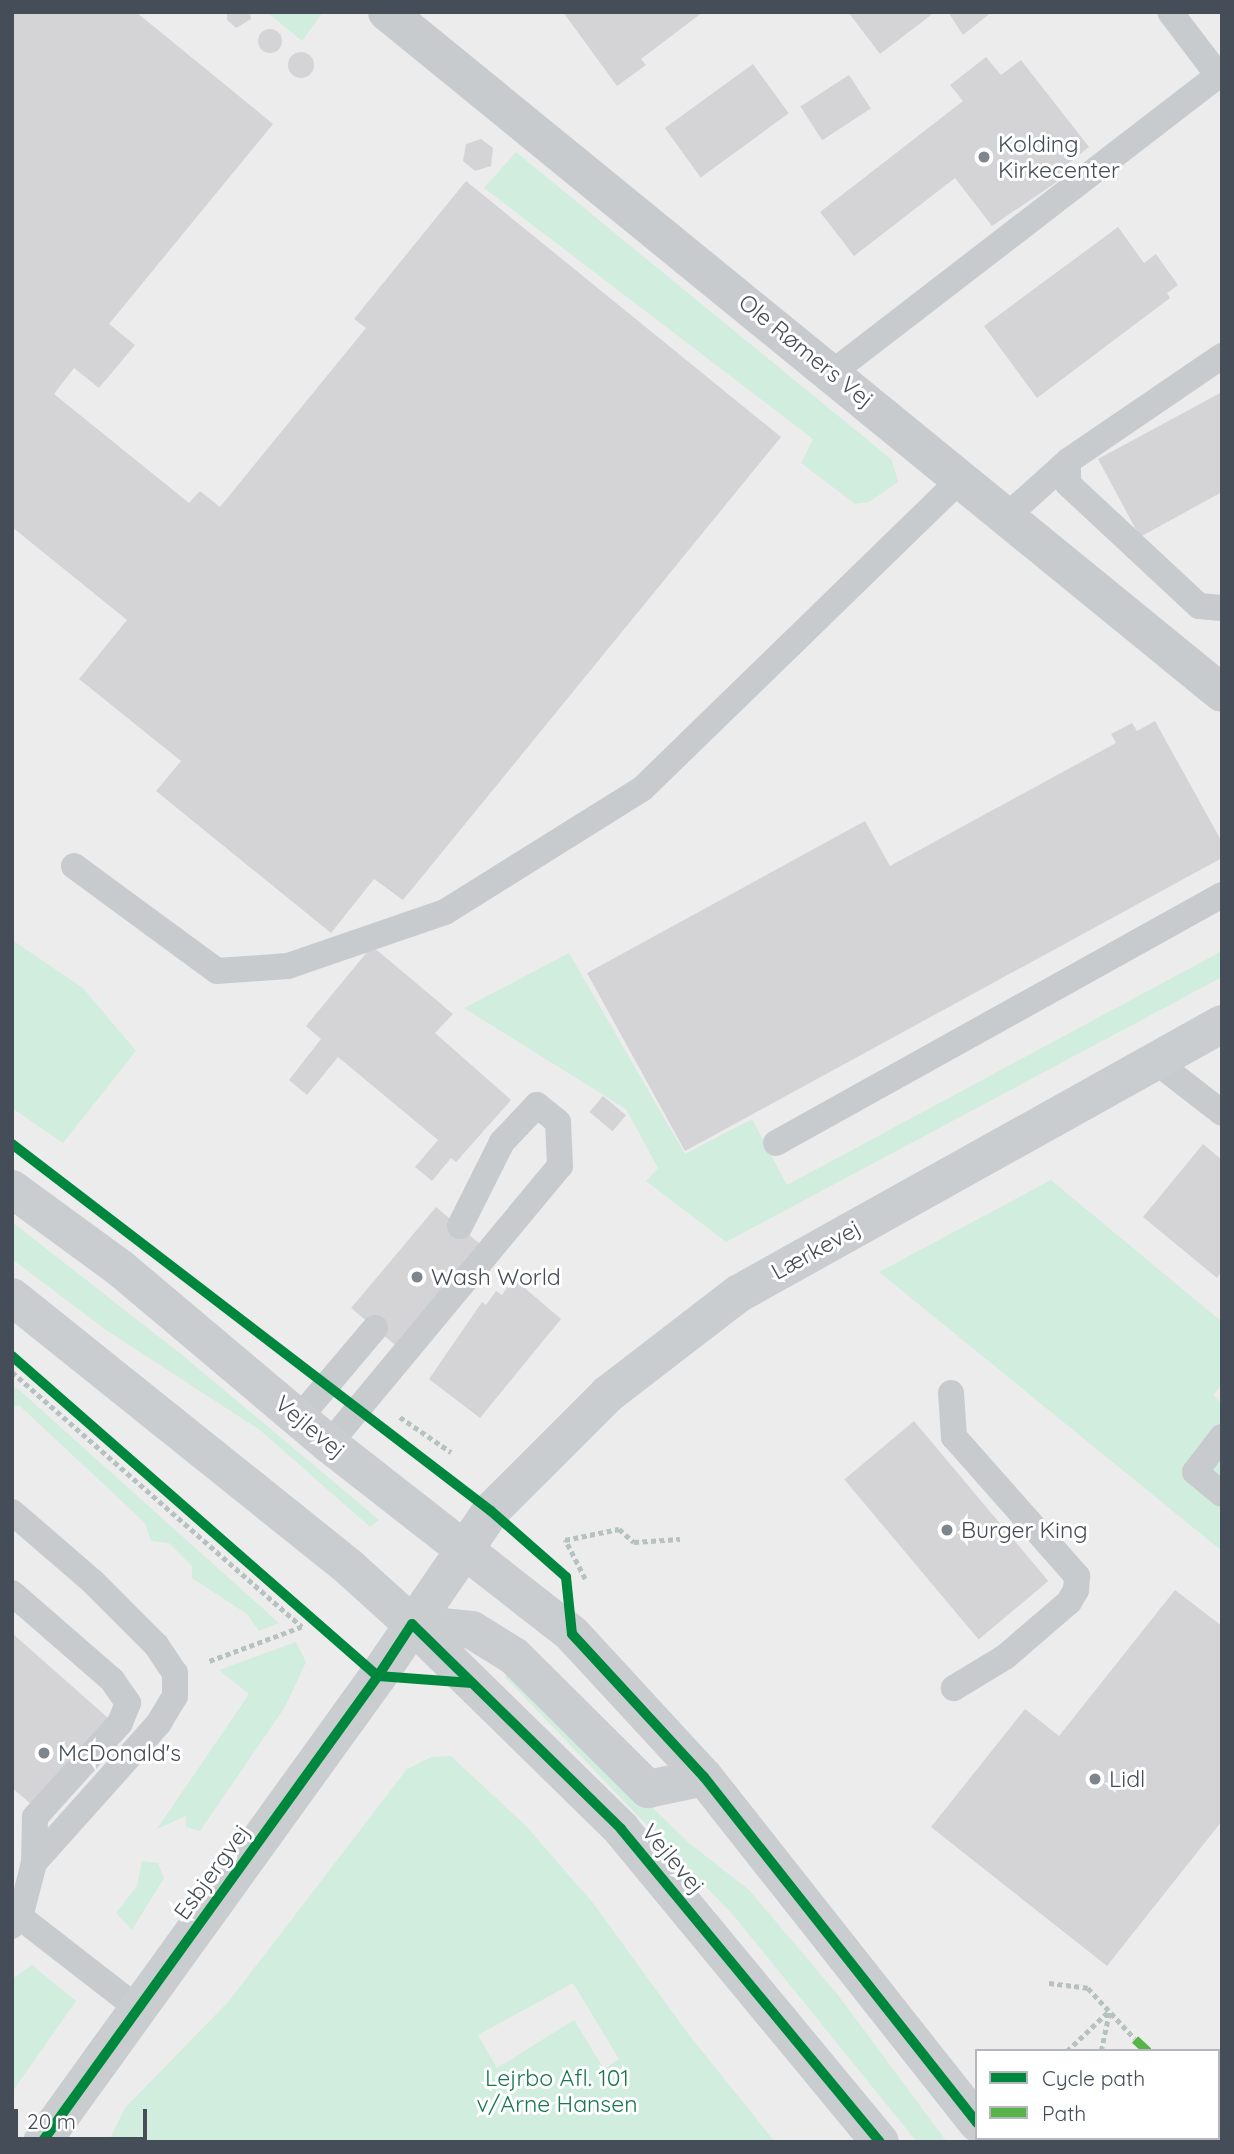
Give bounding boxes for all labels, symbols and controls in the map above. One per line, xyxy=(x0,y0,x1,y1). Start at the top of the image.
place label: Kolding Kirkecenter xyxy=(998,130,1120,184)
marker: Kolding Kirkecenter xyxy=(976,149,992,165)
street label: Ole Rømers Vej xyxy=(733,288,879,414)
street label: Lærkevej xyxy=(767,1214,865,1286)
place label: Wash World xyxy=(431,1263,561,1291)
marker: Wash World xyxy=(409,1269,425,1285)
street label: Vejlevej xyxy=(269,1390,351,1464)
place label: Burger King xyxy=(961,1516,1088,1544)
marker: Burger King xyxy=(939,1522,955,1538)
place label: McDonald's xyxy=(58,1739,181,1767)
marker: McDonald's xyxy=(36,1745,52,1761)
place label: Lidl xyxy=(1109,1765,1145,1793)
marker: Lidl xyxy=(1087,1771,1103,1787)
street label: Vejlevej xyxy=(636,1818,710,1900)
street label: Esbjergvej xyxy=(168,1819,256,1925)
legend xyxy=(975,2049,1220,2140)
park label: Lejrbo Afl. 101 v/Arne Hansen xyxy=(477,2064,637,2118)
text: Cycle path xyxy=(1042,2065,1145,2091)
scale bar xyxy=(18,2094,150,2138)
text: Path xyxy=(1042,2100,1086,2126)
text: 20 m xyxy=(27,2108,76,2134)

